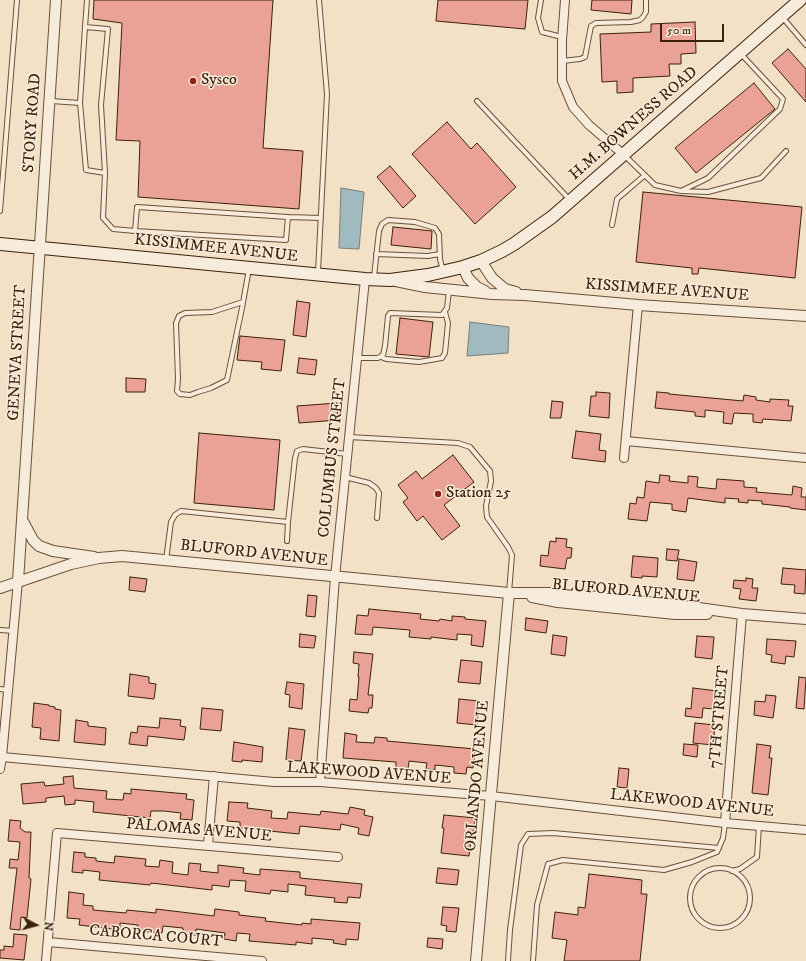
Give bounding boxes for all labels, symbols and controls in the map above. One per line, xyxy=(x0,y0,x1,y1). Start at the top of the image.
scale bar xyxy=(662,16,726,42)
text: 50 m xyxy=(667,23,691,38)
street label: H.M. BOWNESS ROAD xyxy=(566,63,702,185)
place label: Sysco xyxy=(201,71,237,91)
street label: STORY ROAD xyxy=(20,73,46,173)
marker: Sysco xyxy=(188,76,198,86)
street label: KISSIMMEE AVENUE xyxy=(133,231,299,267)
street label: KISSIMMEE AVENUE xyxy=(584,276,750,306)
street label: GENEVA STREET xyxy=(5,285,31,421)
street label: COLUMBUS STREET xyxy=(315,377,351,539)
place label: Station 25 xyxy=(446,484,511,504)
marker: Station 25 xyxy=(433,489,443,499)
street label: BLUFORD AVENUE xyxy=(179,537,329,571)
street label: BLUFORD AVENUE xyxy=(551,576,701,608)
street label: 7TH STREET xyxy=(706,665,734,769)
street label: ORLANDO AVENUE xyxy=(462,700,494,852)
street label: LAKEWOOD AVENUE xyxy=(286,759,452,789)
street label: LAKEWOOD AVENUE xyxy=(609,786,775,822)
street label: PALOMAS AVENUE xyxy=(125,815,273,847)
north arrow xyxy=(16,905,56,945)
text: N xyxy=(41,921,55,931)
street label: CABORCA COURT xyxy=(88,922,224,952)

